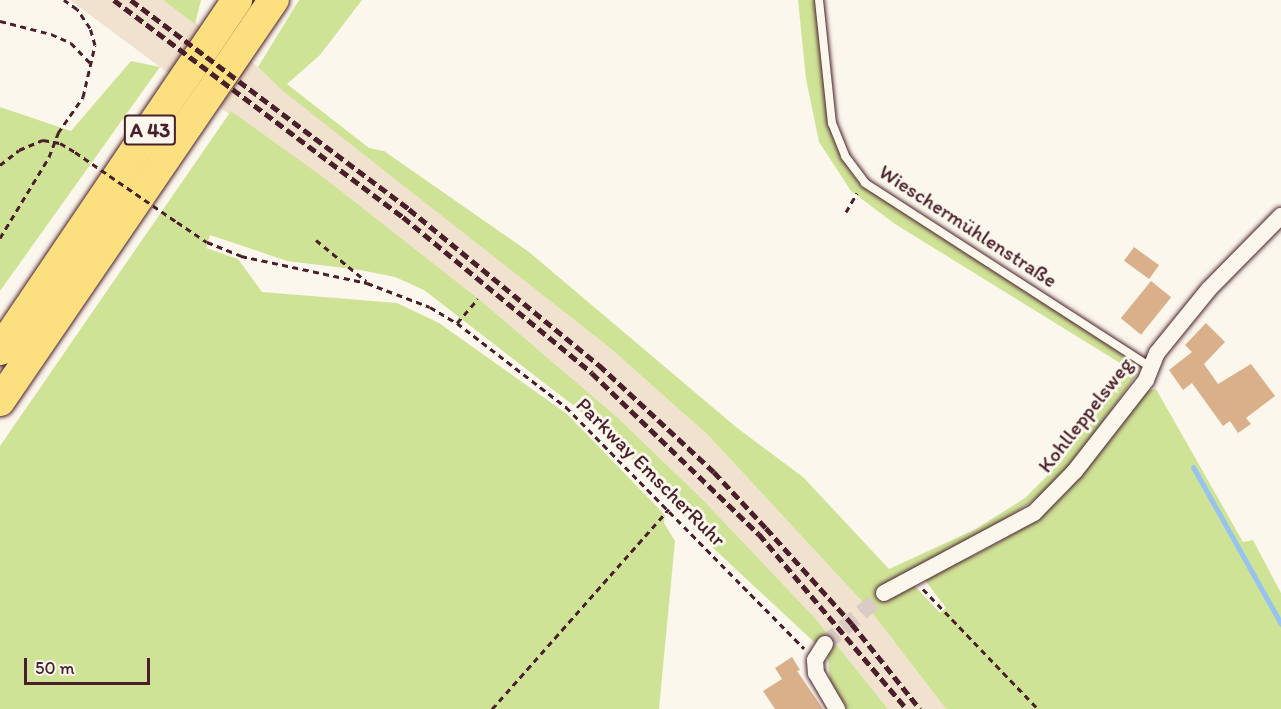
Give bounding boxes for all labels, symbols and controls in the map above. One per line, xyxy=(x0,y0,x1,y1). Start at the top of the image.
road number: A 43 xyxy=(123,113,177,147)
street label: Wieschermühlenstraße xyxy=(874,159,1062,293)
street label: Kohlleppelsweg xyxy=(1032,352,1138,478)
street label: Parkway EmscherRuhr xyxy=(571,392,731,552)
scale bar xyxy=(27,646,153,684)
text: 50 m xyxy=(35,657,75,679)

